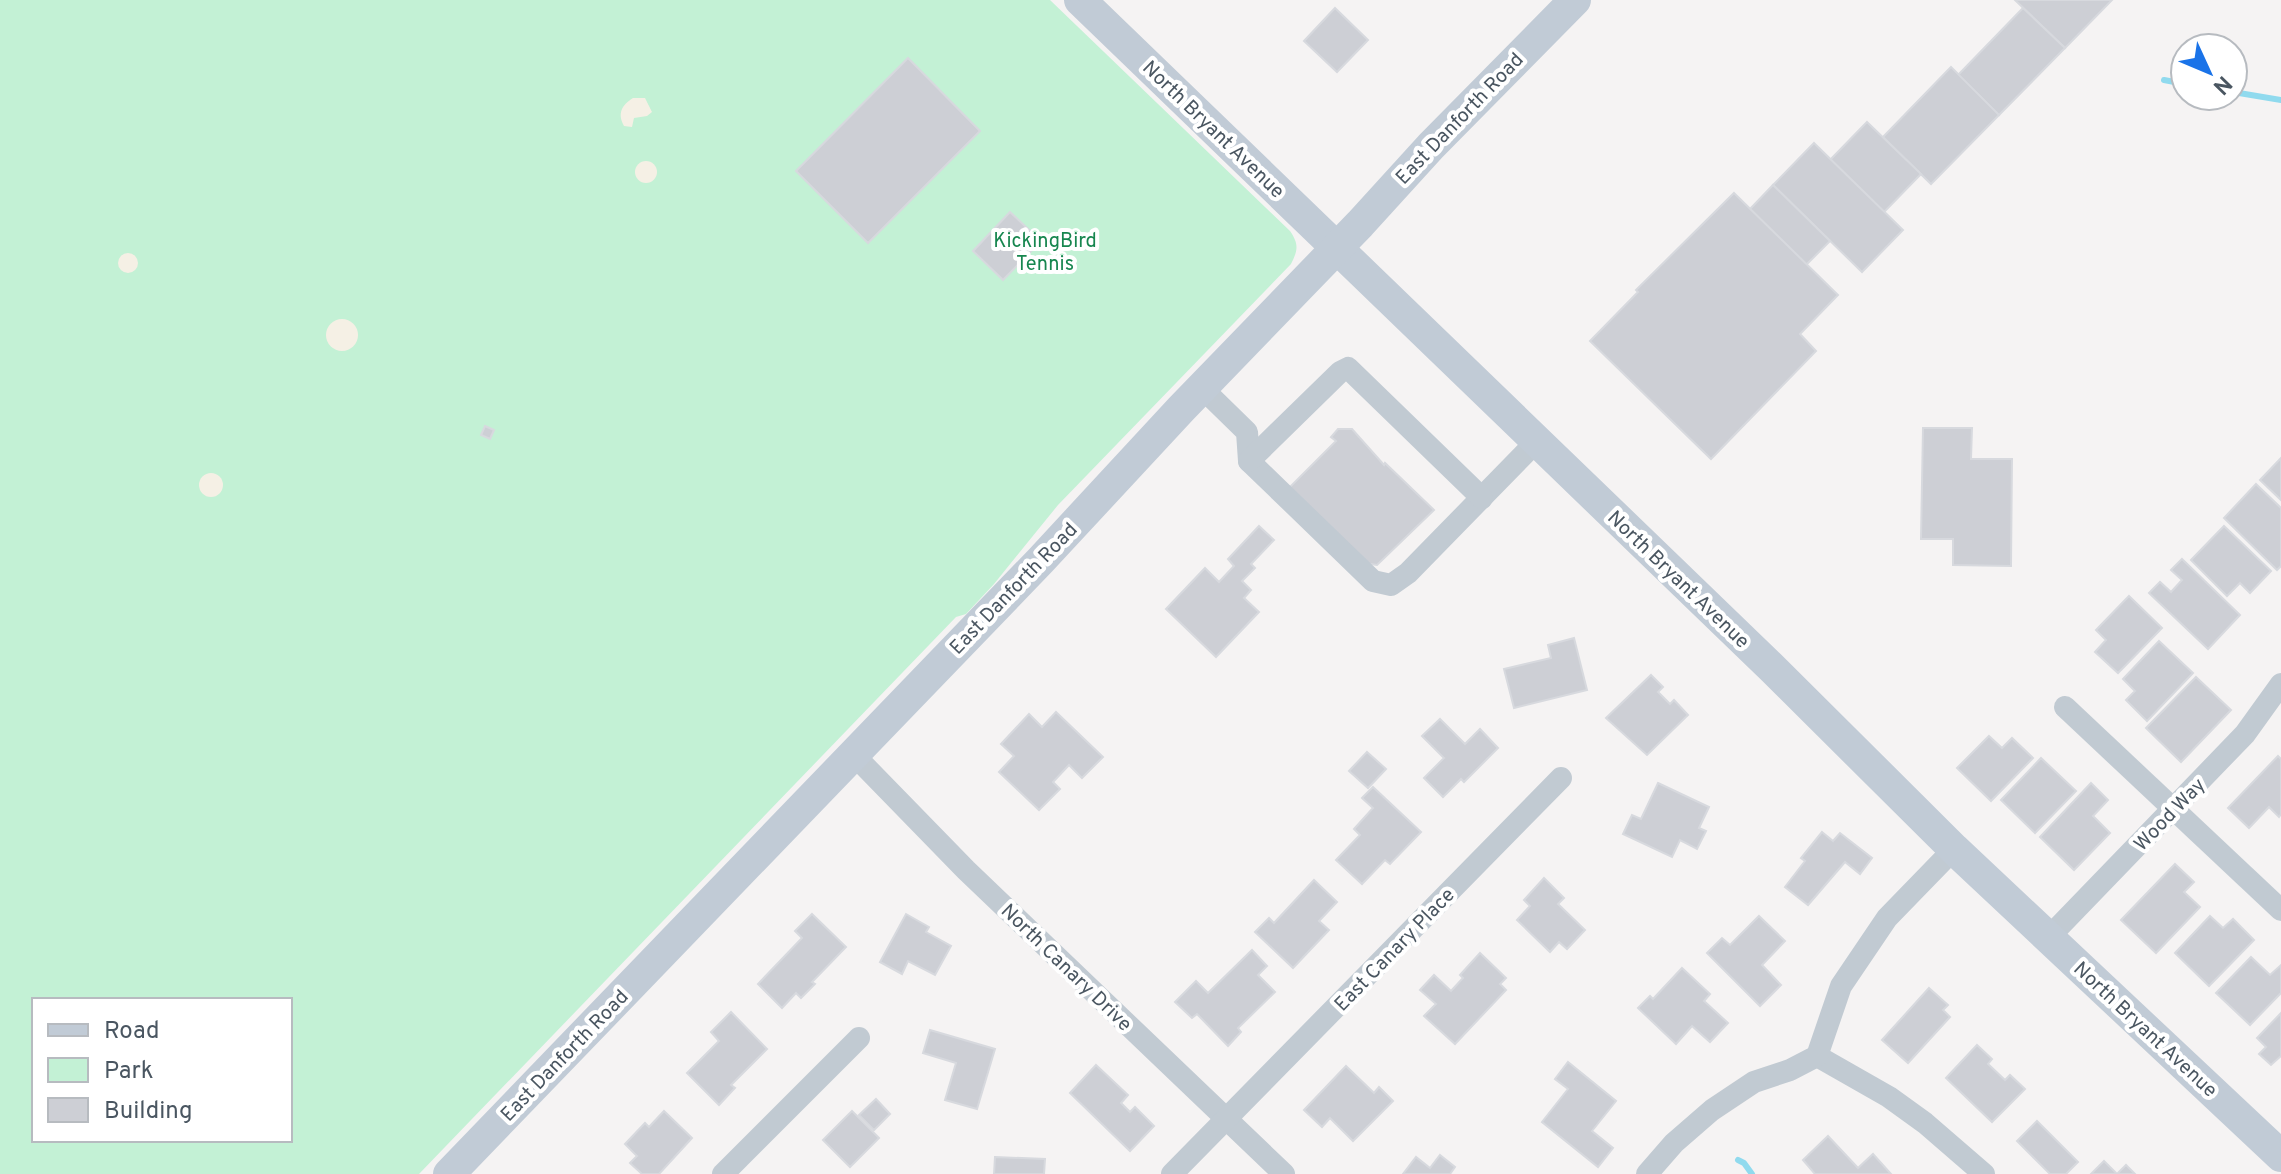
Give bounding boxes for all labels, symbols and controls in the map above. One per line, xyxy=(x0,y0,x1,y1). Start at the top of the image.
north arrow xyxy=(2169,32,2249,112)
street label: East Danforth Road xyxy=(1391,48,1530,191)
street label: North Bryant Avenue xyxy=(1136,56,1289,205)
text: N xyxy=(2206,69,2237,99)
park label: KickingBird Tennis xyxy=(993,229,1097,278)
street label: North Bryant Avenue xyxy=(1601,506,1754,655)
street label: East Danforth Road xyxy=(945,518,1084,661)
street label: Wood Way xyxy=(2129,773,2212,858)
street label: East Canary Place xyxy=(1330,883,1461,1018)
street label: North Canary Drive xyxy=(994,899,1137,1038)
street label: North Bryant Avenue xyxy=(2067,957,2222,1104)
street label: East Danforth Road xyxy=(496,985,635,1128)
legend xyxy=(32,998,292,1142)
text: Road xyxy=(104,1017,160,1047)
text: Park xyxy=(104,1057,154,1087)
text: Building xyxy=(104,1097,193,1127)

